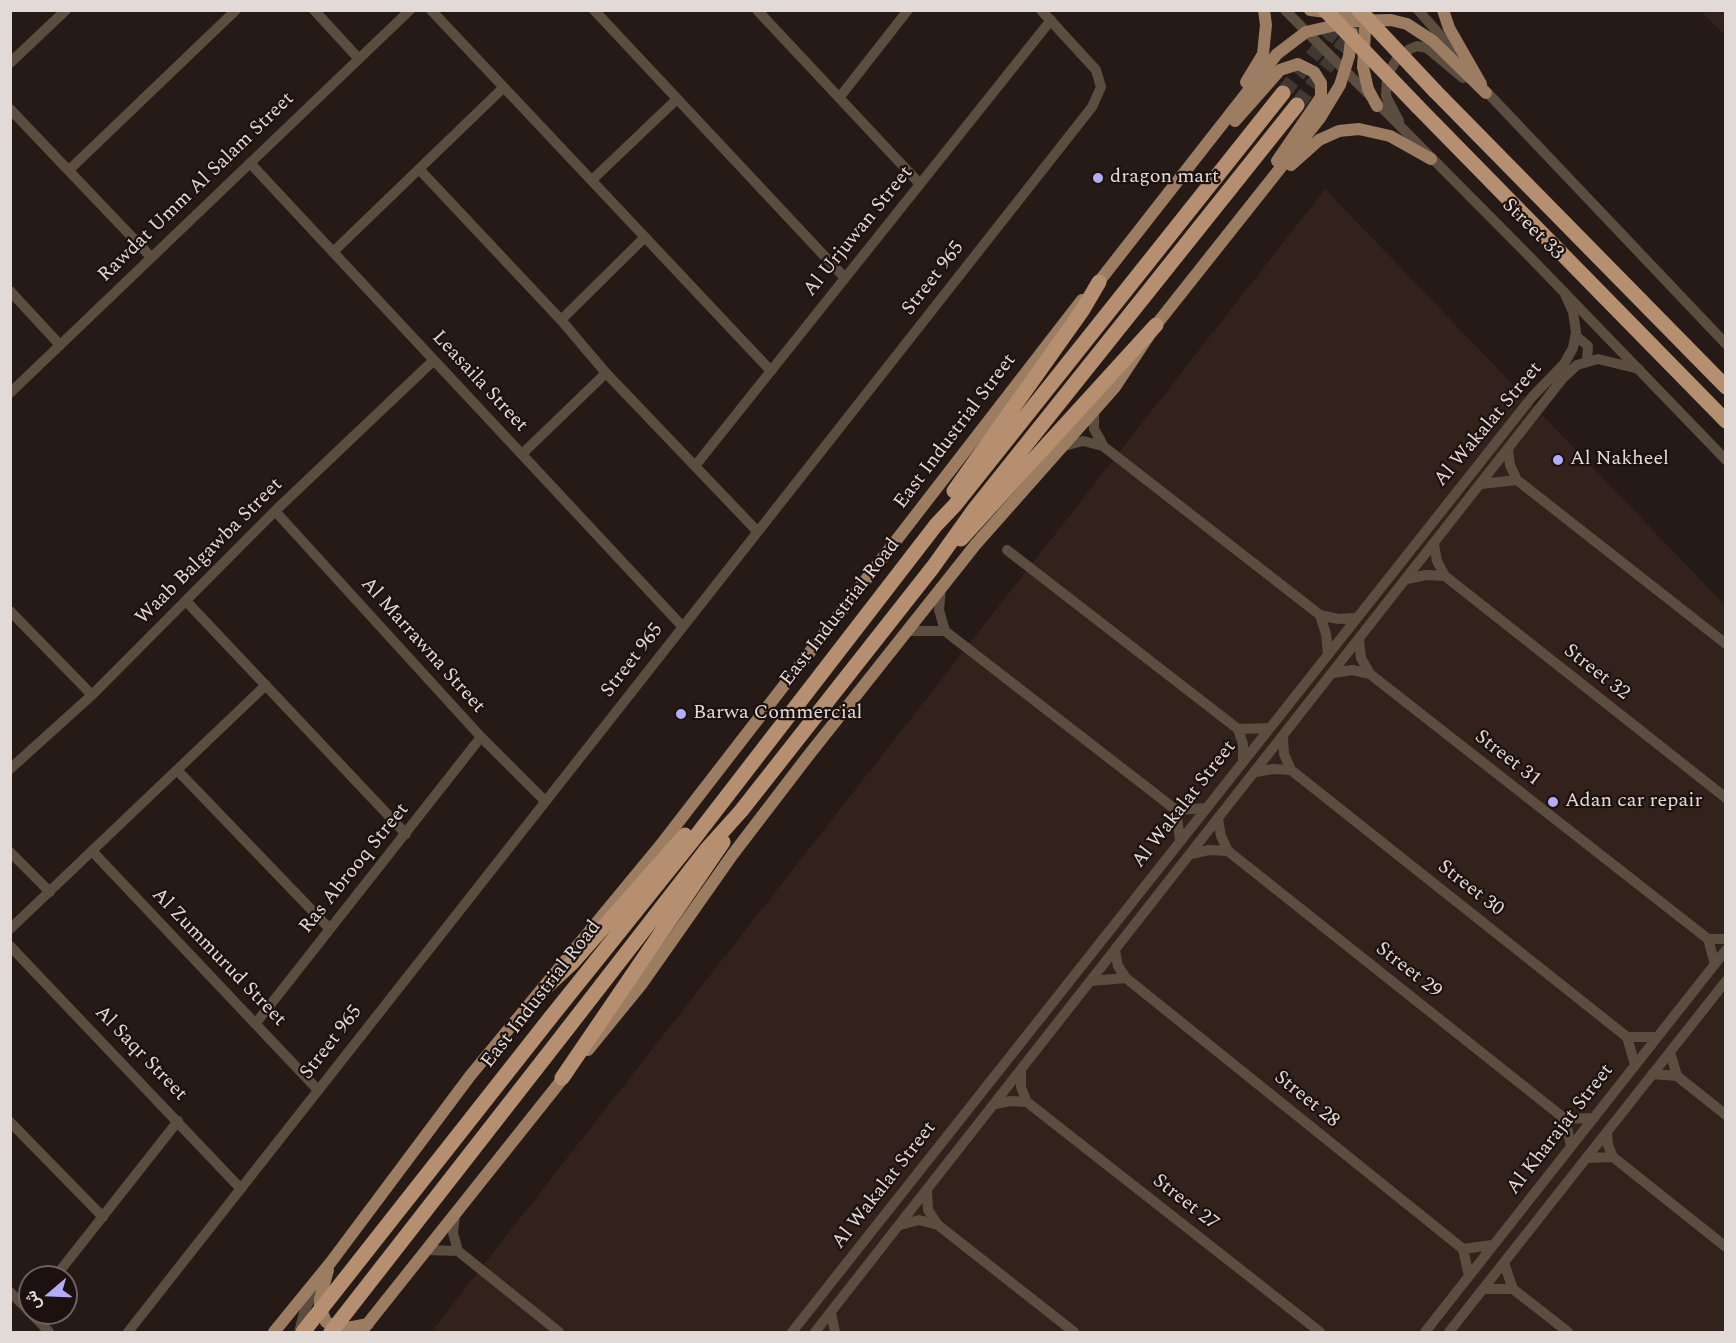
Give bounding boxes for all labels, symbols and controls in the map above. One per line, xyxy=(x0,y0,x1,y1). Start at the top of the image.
street label: Rawdat Umm Al Salam Street xyxy=(94,88,300,288)
street label: Al Urjuwan Street xyxy=(799,162,919,302)
place label: dragon mart xyxy=(1110,166,1219,190)
marker: dragon mart xyxy=(1091,171,1105,185)
street label: Street 33 xyxy=(1496,194,1568,266)
street label: Street 965 xyxy=(898,237,970,321)
street label: Leasaila Street xyxy=(426,326,532,438)
street label: East Industrial Street xyxy=(890,350,1022,514)
street label: Al Wakalat Street xyxy=(1430,358,1548,492)
place label: Al Nakheel xyxy=(1570,448,1669,472)
marker: Al Nakheel xyxy=(1551,453,1565,467)
street label: Waab Balgawba Street xyxy=(132,474,288,630)
street label: East Industrial Road xyxy=(776,534,906,692)
street label: Al Marrawna Street xyxy=(355,573,489,719)
street label: Street 965 xyxy=(597,619,669,703)
street label: Street 32 xyxy=(1558,640,1634,706)
place label: Barwa Commercial xyxy=(693,702,862,726)
marker: Barwa Commercial xyxy=(674,707,688,721)
street label: Street 31 xyxy=(1469,726,1545,792)
street label: Al Wakalat Street xyxy=(1128,736,1242,874)
place label: Adan car repair xyxy=(1565,790,1703,814)
marker: Adan car repair xyxy=(1546,795,1560,809)
street label: Ras Abrooq Street xyxy=(295,799,415,939)
street label: Street 30 xyxy=(1432,856,1508,922)
street label: Al Zummurud Street xyxy=(146,884,290,1032)
street label: East Industrial Road xyxy=(477,916,607,1074)
street label: Street 29 xyxy=(1370,938,1446,1004)
street label: Al Saqr Street xyxy=(89,1001,191,1107)
street label: Street 965 xyxy=(296,1001,368,1085)
street label: Al Kharajat Street xyxy=(1502,1060,1620,1200)
street label: Street 28 xyxy=(1268,1066,1344,1134)
street label: Al Wakalat Street xyxy=(828,1117,942,1255)
street label: Street 27 xyxy=(1147,1170,1223,1236)
north arrow xyxy=(18,1265,78,1325)
text: ش xyxy=(18,1287,47,1313)

